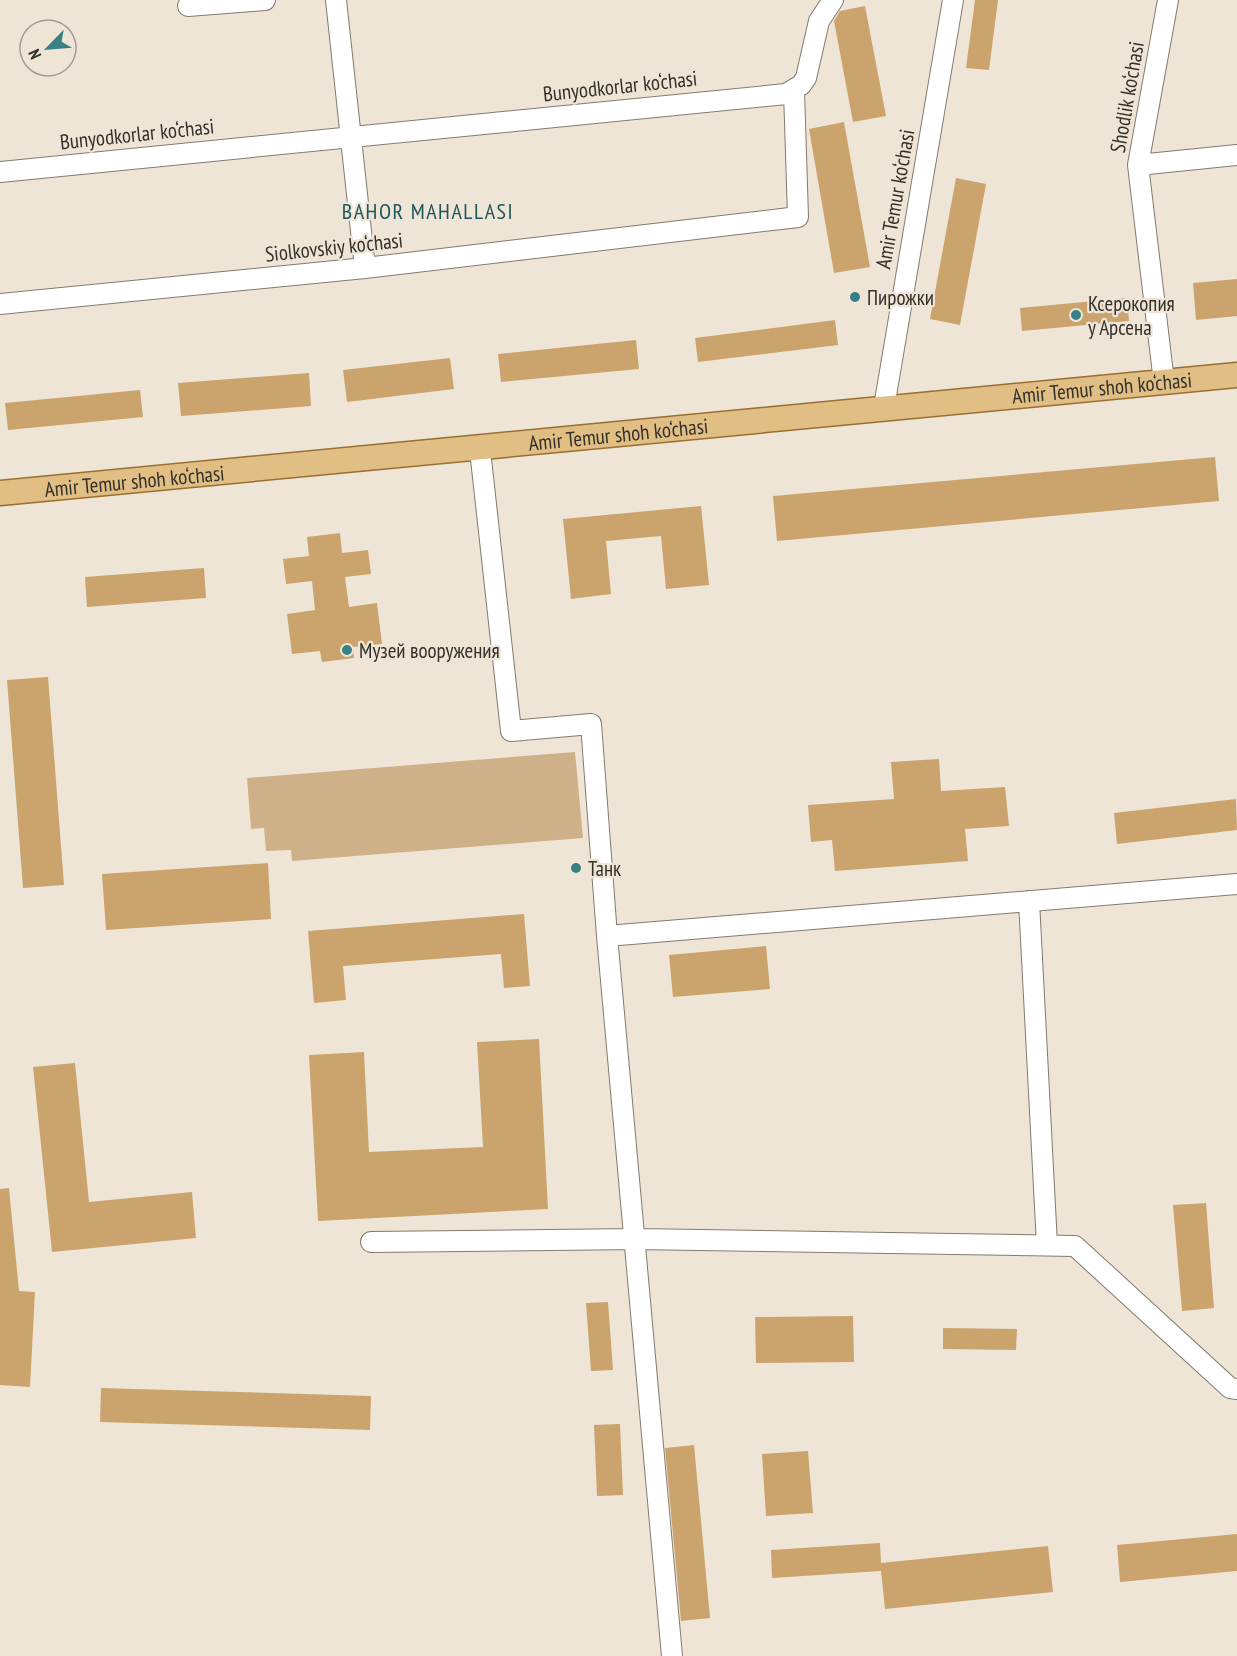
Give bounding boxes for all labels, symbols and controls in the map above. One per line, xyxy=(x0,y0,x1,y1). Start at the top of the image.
north arrow xyxy=(18,18,78,78)
street label: Shodlik ko‘chasi xyxy=(1104,39,1150,155)
text: N xyxy=(24,46,45,62)
street label: Bunyodkorlar ko‘chasi xyxy=(541,64,699,108)
street label: Bunyodkorlar ko‘chasi xyxy=(58,112,216,156)
street label: Amir Temur ko‘chasi xyxy=(869,127,921,271)
district label: BAHOR MAHALLASI xyxy=(342,197,514,225)
street label: Siolkovskiy ko‘chasi xyxy=(264,226,404,268)
place label: Пирожки xyxy=(867,284,934,311)
marker: Пирожки xyxy=(848,290,862,304)
place label: Ксерокопия у Арсена xyxy=(1088,290,1175,341)
marker: Ксерокопия у Арсена xyxy=(1069,308,1083,322)
street label: Amir Temur shoh ko‘chasi xyxy=(1011,366,1193,409)
street label: Amir Temur shoh ko‘chasi xyxy=(527,412,709,456)
street label: Amir Temur shoh ko‘chasi xyxy=(43,459,226,502)
place label: Музей вооружения xyxy=(359,637,500,664)
marker: Музей вооружения xyxy=(340,643,354,657)
place label: Танк xyxy=(588,855,621,882)
marker: Танк xyxy=(569,861,583,875)

